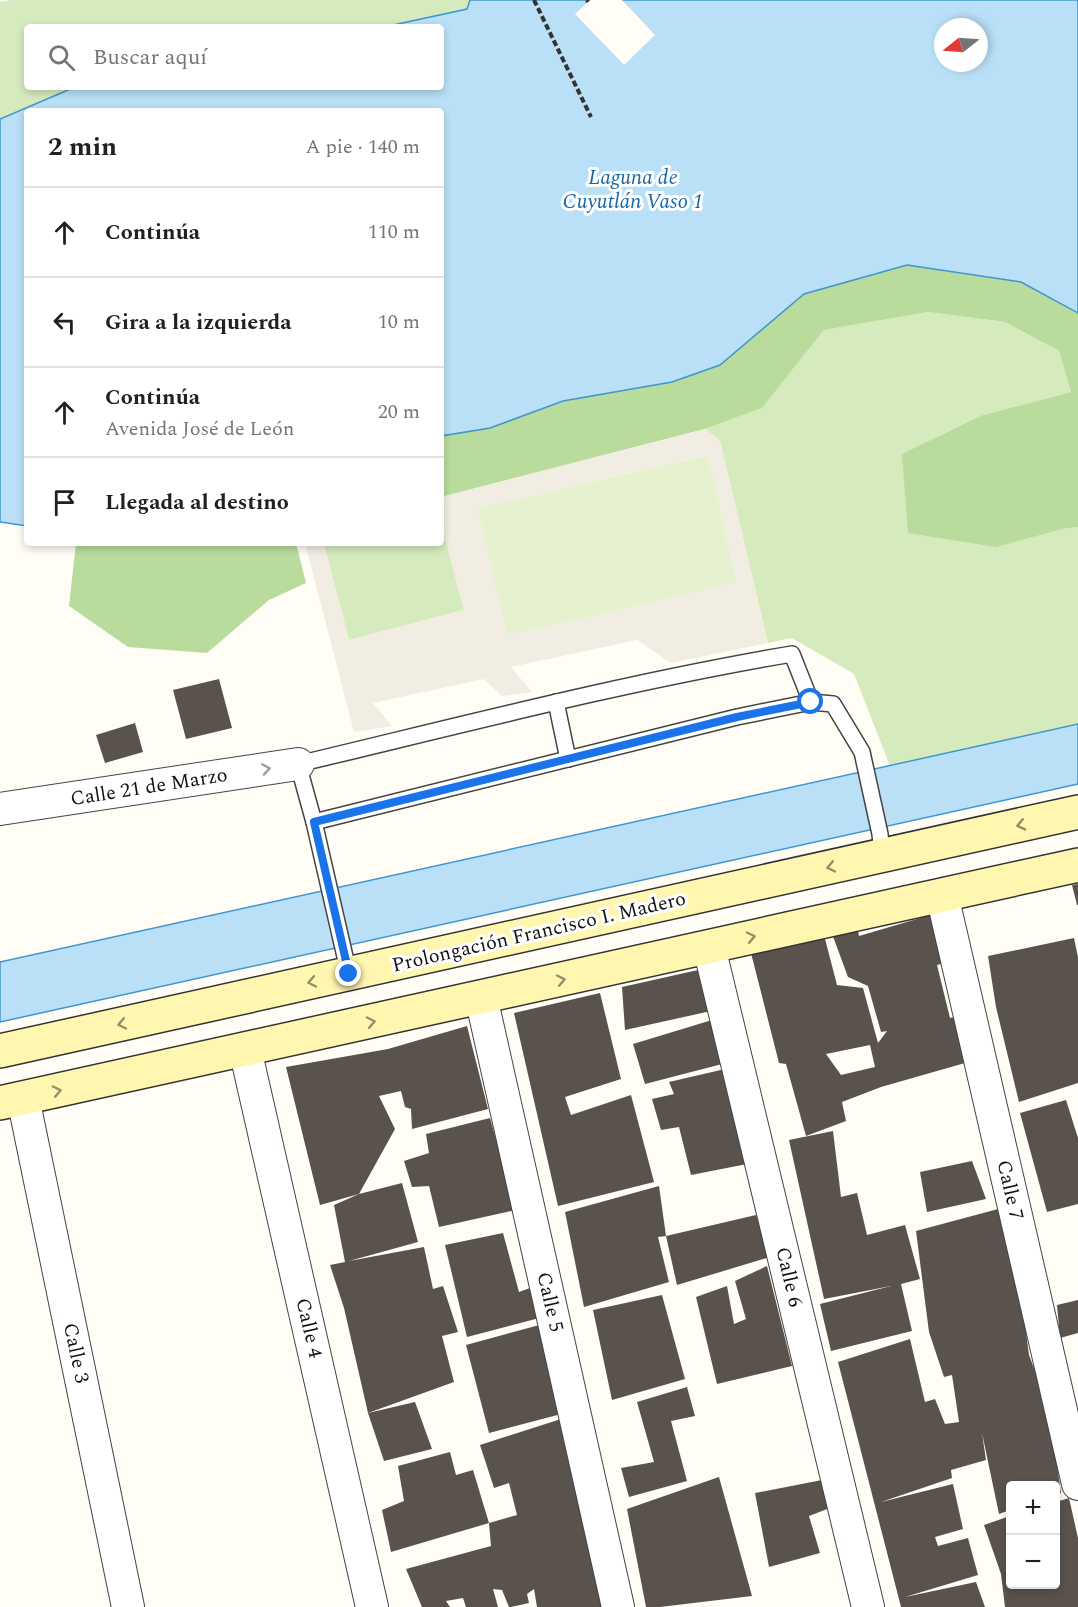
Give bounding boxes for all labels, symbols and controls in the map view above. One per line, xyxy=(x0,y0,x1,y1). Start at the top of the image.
north arrow xyxy=(934,18,988,72)
search box xyxy=(24,24,444,90)
icon: search xyxy=(45,41,78,74)
text: Buscar aquí xyxy=(93,41,207,74)
text: 2 min xyxy=(48,127,117,167)
text: A pie · 140 m xyxy=(306,132,420,162)
water label: Laguna de Cuyutlán Vaso 1 xyxy=(562,162,704,218)
icon: ahead xyxy=(48,216,81,249)
text: Continúa xyxy=(105,216,200,249)
text: 110 m xyxy=(368,217,420,247)
icon: left xyxy=(48,306,81,339)
text: Gira a la izquierda xyxy=(105,306,292,339)
text: 10 m xyxy=(378,307,420,337)
text: Continúa xyxy=(105,381,200,414)
icon: ahead xyxy=(48,396,81,429)
text: 20 m xyxy=(378,397,420,427)
text: Avenida José de León xyxy=(105,414,294,444)
icon: arrive xyxy=(48,486,81,519)
text: Llegada al destino xyxy=(105,486,289,519)
route start xyxy=(797,688,823,714)
street label: Calle 21 de Marzo xyxy=(68,760,230,814)
one-way arrow xyxy=(261,764,270,776)
one-way arrow xyxy=(1016,817,1026,830)
one-way arrow xyxy=(826,860,836,873)
street label: Prolongación Francisco I. Madero xyxy=(389,884,689,980)
one-way arrow xyxy=(746,932,756,945)
route end xyxy=(335,960,361,986)
one-way arrow xyxy=(556,974,566,987)
one-way arrow xyxy=(307,975,317,988)
one-way arrow xyxy=(365,1016,375,1029)
one-way arrow xyxy=(117,1017,127,1030)
one-way arrow xyxy=(52,1085,62,1098)
street label: Calle 7 xyxy=(989,1157,1031,1223)
street label: Calle 6 xyxy=(768,1244,810,1310)
street label: Calle 5 xyxy=(529,1269,571,1335)
street label: Calle 4 xyxy=(288,1295,330,1361)
street label: Calle 3 xyxy=(55,1320,97,1386)
map controls xyxy=(1006,1481,1060,1589)
button: + xyxy=(1006,1481,1060,1535)
button: − xyxy=(1006,1535,1060,1589)

